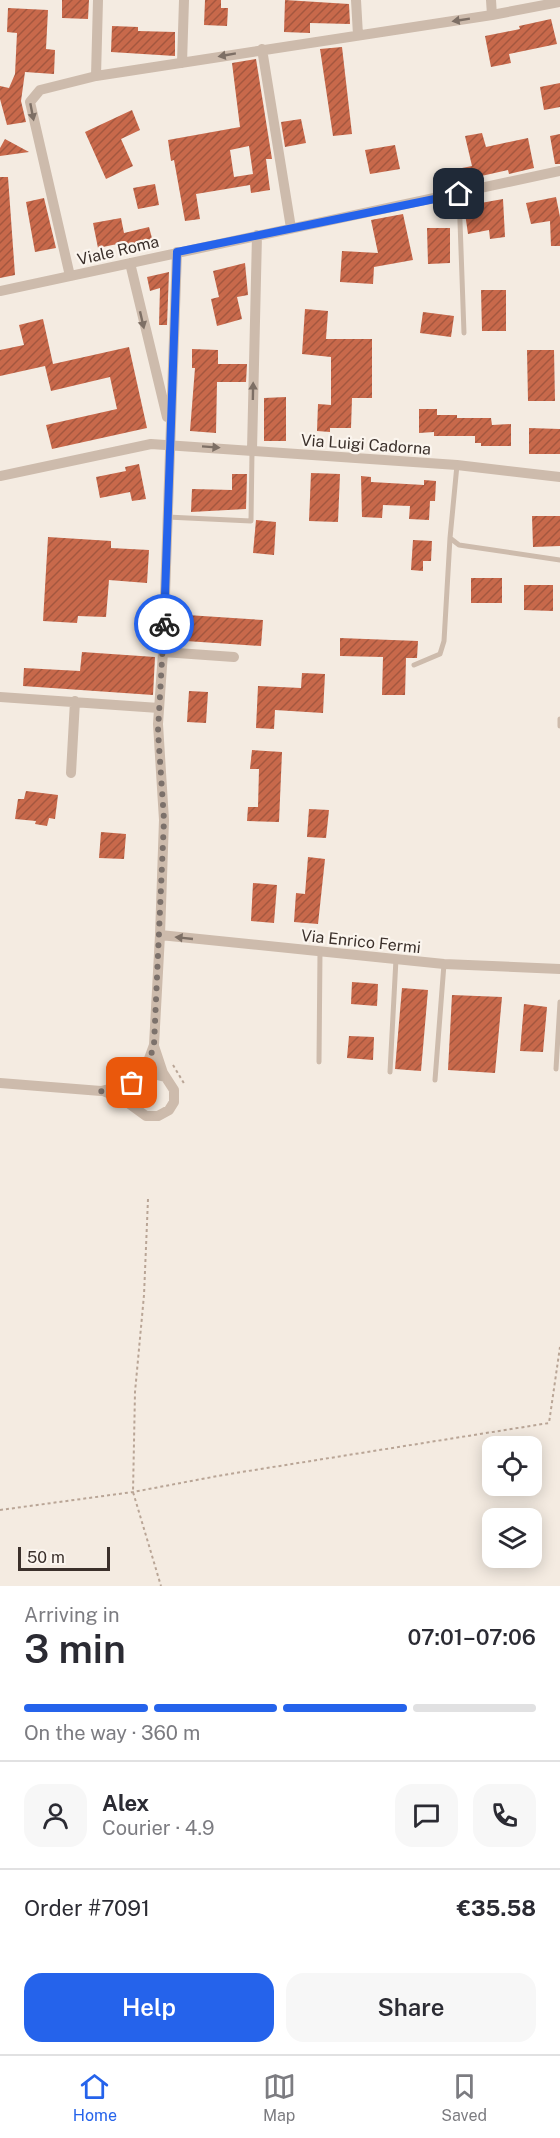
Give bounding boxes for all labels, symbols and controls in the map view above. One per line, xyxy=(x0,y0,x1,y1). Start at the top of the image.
one-way arrow xyxy=(452,15,471,24)
one-way arrow xyxy=(217,51,236,60)
one-way arrow xyxy=(28,103,37,122)
pin xyxy=(433,168,484,219)
icon: home xyxy=(442,177,475,210)
street label: Viale Roma xyxy=(75,232,161,269)
one-way arrow xyxy=(138,311,148,329)
one-way arrow xyxy=(248,382,258,401)
street label: Via Luigi Cadorna xyxy=(300,430,432,459)
one-way arrow xyxy=(201,442,220,452)
courier xyxy=(134,594,194,654)
icon: bike xyxy=(148,608,181,641)
street label: Via Enrico Fermi xyxy=(300,926,422,957)
one-way arrow xyxy=(175,933,194,942)
pin xyxy=(106,1057,157,1108)
icon: bag xyxy=(115,1066,148,1099)
map controls xyxy=(482,1436,542,1568)
button: locate xyxy=(482,1436,542,1496)
button: layers xyxy=(482,1508,542,1568)
scale bar xyxy=(18,1544,110,1572)
text: 50 m xyxy=(27,1548,65,1567)
text: Arriving in xyxy=(24,1603,119,1627)
text: 07:01–07:06 xyxy=(407,1624,536,1650)
text: 3 min xyxy=(24,1626,126,1672)
text: On the way · 360 m xyxy=(24,1721,200,1745)
button: person xyxy=(24,1784,87,1847)
button: chat xyxy=(395,1784,458,1847)
button: phone xyxy=(473,1784,536,1847)
text: Alex xyxy=(102,1790,149,1816)
text: Courier · 4.9 xyxy=(102,1816,214,1840)
text: Order #7091 xyxy=(24,1895,150,1921)
text: €35.58 xyxy=(457,1895,536,1921)
button: Help xyxy=(24,1973,274,2042)
button: Share xyxy=(286,1973,536,2042)
tab: Home xyxy=(73,2070,117,2125)
tab: Map xyxy=(263,2070,296,2125)
tab: Saved xyxy=(441,2070,487,2125)

